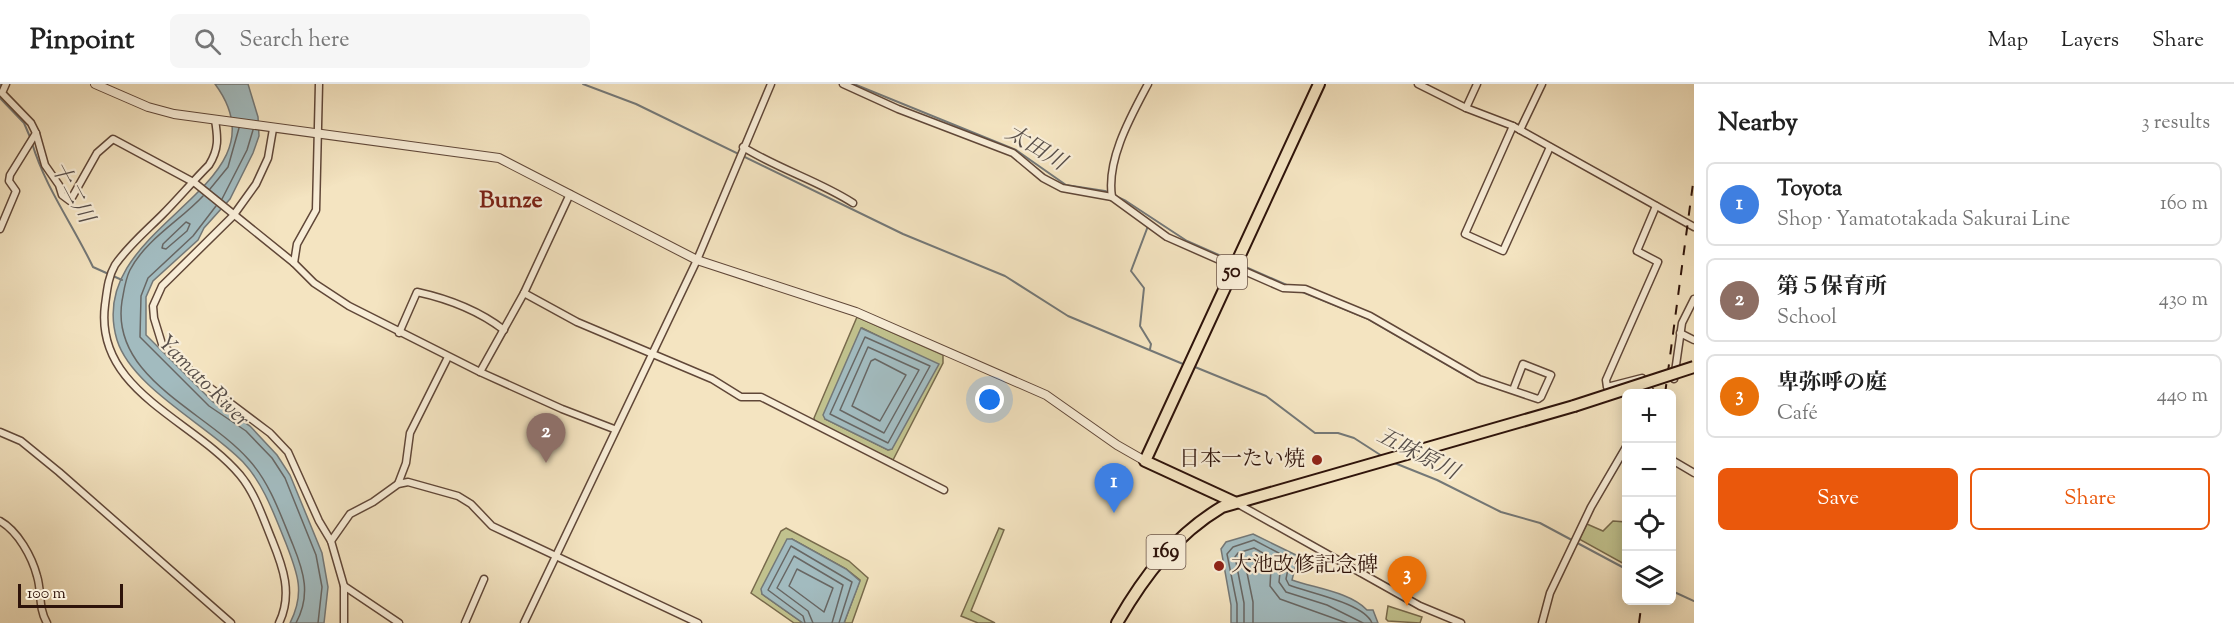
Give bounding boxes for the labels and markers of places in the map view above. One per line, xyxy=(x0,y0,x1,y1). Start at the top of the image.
pin: 2 xyxy=(526,414,566,463)
place label: 日本一たい焼 xyxy=(1179,445,1305,475)
marker: 日本一たい焼 xyxy=(1310,453,1324,467)
pin: 1 xyxy=(1094,464,1134,513)
place label: 大池改修記念碑 xyxy=(1231,551,1378,581)
pin: 3 xyxy=(1388,556,1426,606)
marker: 大池改修記念碑 xyxy=(1212,559,1226,573)

